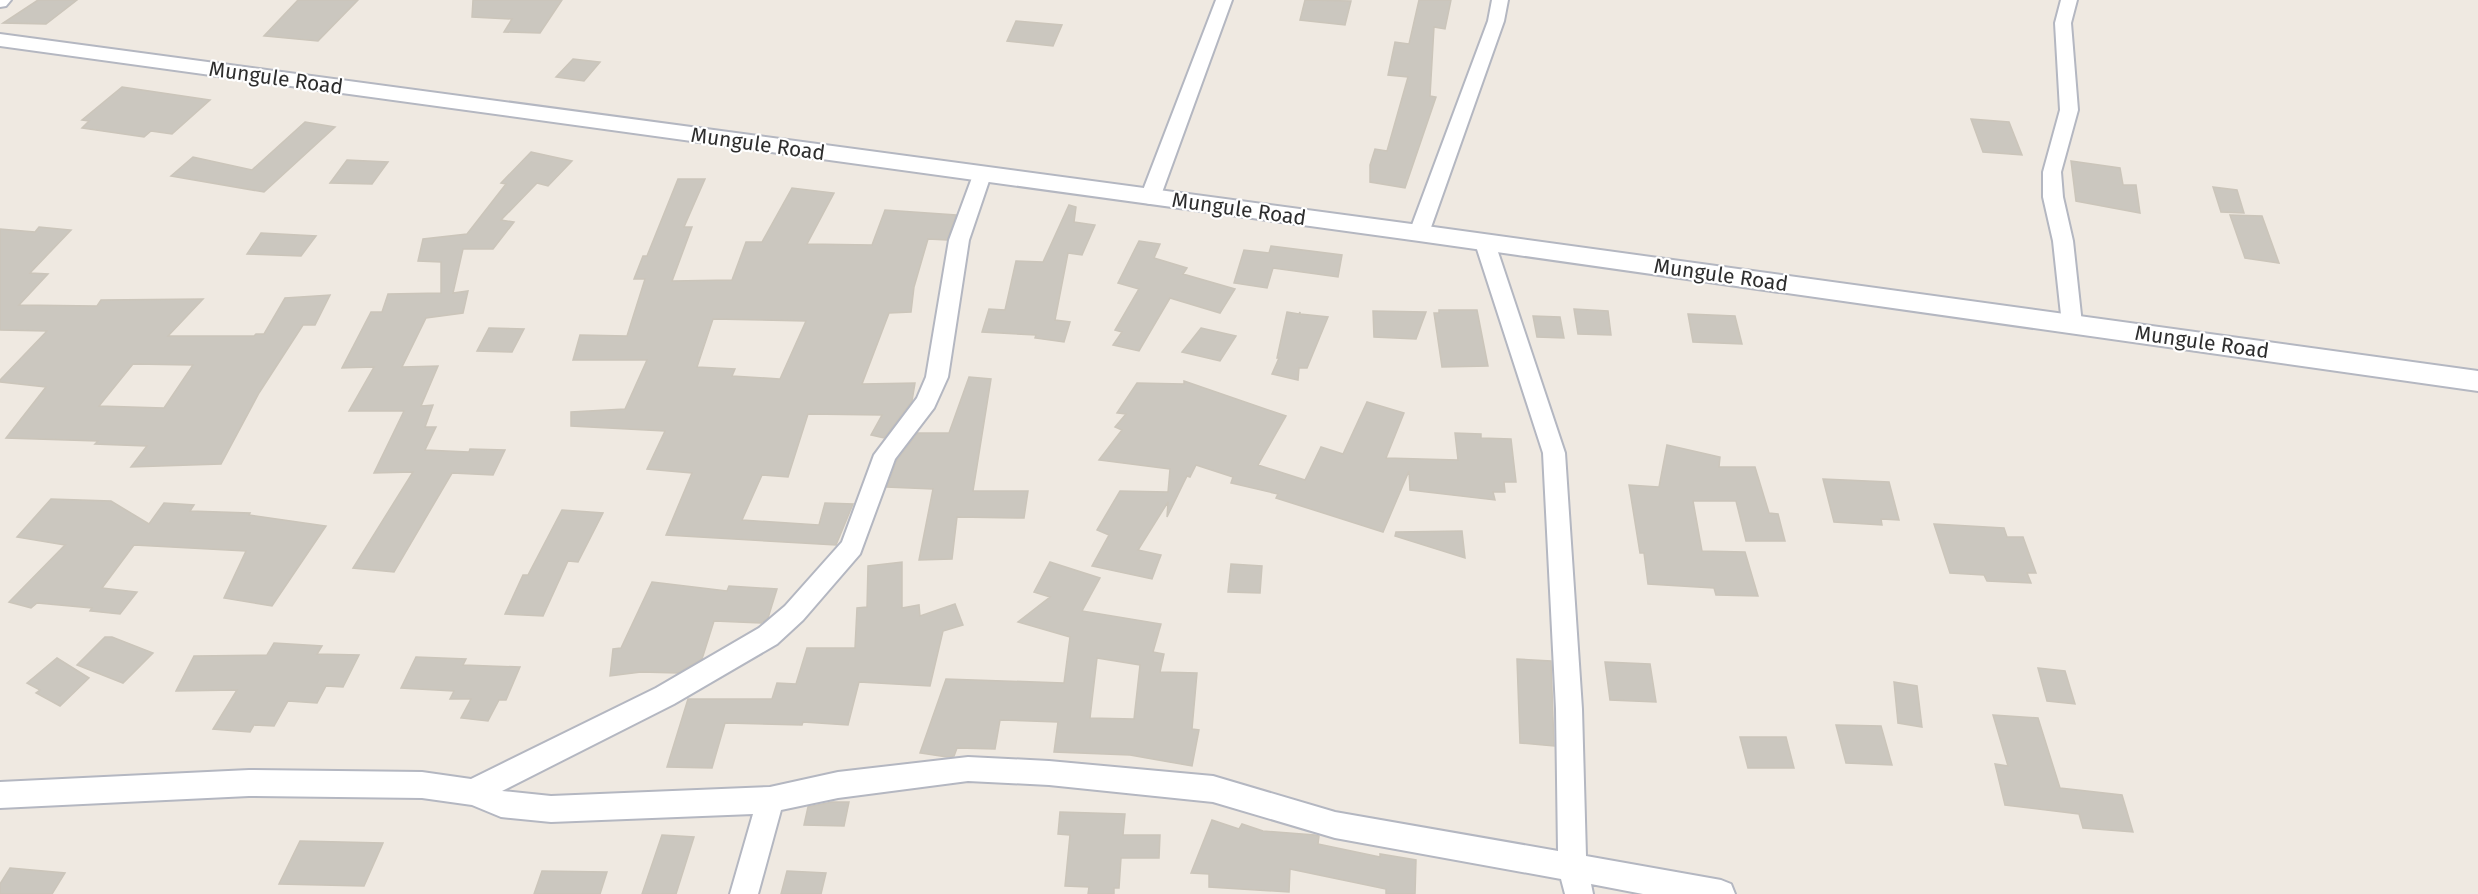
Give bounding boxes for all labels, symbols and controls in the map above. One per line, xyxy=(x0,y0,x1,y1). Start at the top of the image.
street label: Mungule Road xyxy=(207,56,345,100)
street label: Mungule Road xyxy=(689,122,827,166)
street label: Mungule Road xyxy=(1170,187,1308,231)
street label: Mungule Road xyxy=(1652,253,1790,297)
street label: Mungule Road xyxy=(2133,320,2271,364)

